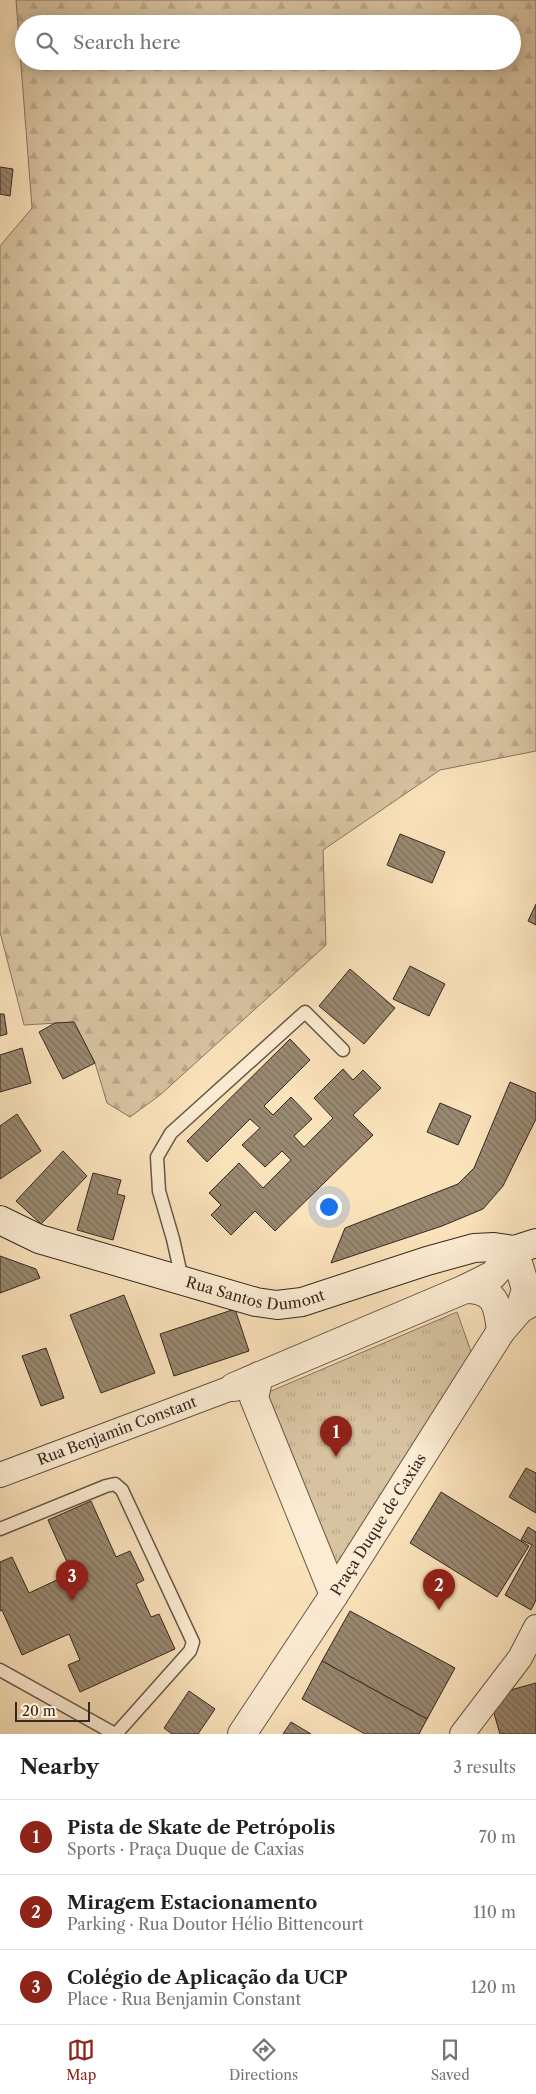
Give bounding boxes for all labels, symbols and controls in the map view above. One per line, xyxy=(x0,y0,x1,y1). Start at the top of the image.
search box xyxy=(15,15,521,70)
icon: search xyxy=(33,29,61,57)
text: Search here xyxy=(73,31,181,54)
your location xyxy=(316,1194,342,1220)
street label: Rua Santos Dumont xyxy=(184,1272,328,1314)
street label: Rua Benjamin Constant xyxy=(34,1392,200,1469)
pin: 1 xyxy=(320,1416,352,1457)
street label: Praça Duque de Caxias xyxy=(326,1450,430,1599)
pin: 3 xyxy=(56,1560,88,1601)
pin: 2 xyxy=(423,1569,455,1610)
scale bar xyxy=(15,1699,90,1722)
text: 20 m xyxy=(22,1702,56,1720)
text: Nearby xyxy=(20,1754,99,1779)
text: 3 results xyxy=(453,1757,516,1777)
text: Pista de Skate de Petrópolis xyxy=(67,1816,335,1839)
text: 1 xyxy=(32,1827,40,1847)
text: 70 m xyxy=(479,1827,516,1847)
text: Sports · Praça Duque de Caxias xyxy=(67,1839,304,1859)
text: Miragem Estacionamento xyxy=(67,1891,317,1914)
text: 2 xyxy=(31,1902,41,1922)
text: 110 m xyxy=(473,1902,516,1922)
text: Parking · Rua Doutor Hélio Bittencourt xyxy=(67,1914,364,1934)
text: Colégio de Aplicação da UCP xyxy=(67,1966,348,1989)
text: 3 xyxy=(31,1977,41,1997)
text: 120 m xyxy=(471,1977,516,1997)
text: Place · Rua Benjamin Constant xyxy=(67,1989,301,2009)
tab: Map xyxy=(66,2036,96,2084)
tab: Directions xyxy=(229,2036,298,2084)
tab: Saved xyxy=(431,2036,470,2084)

